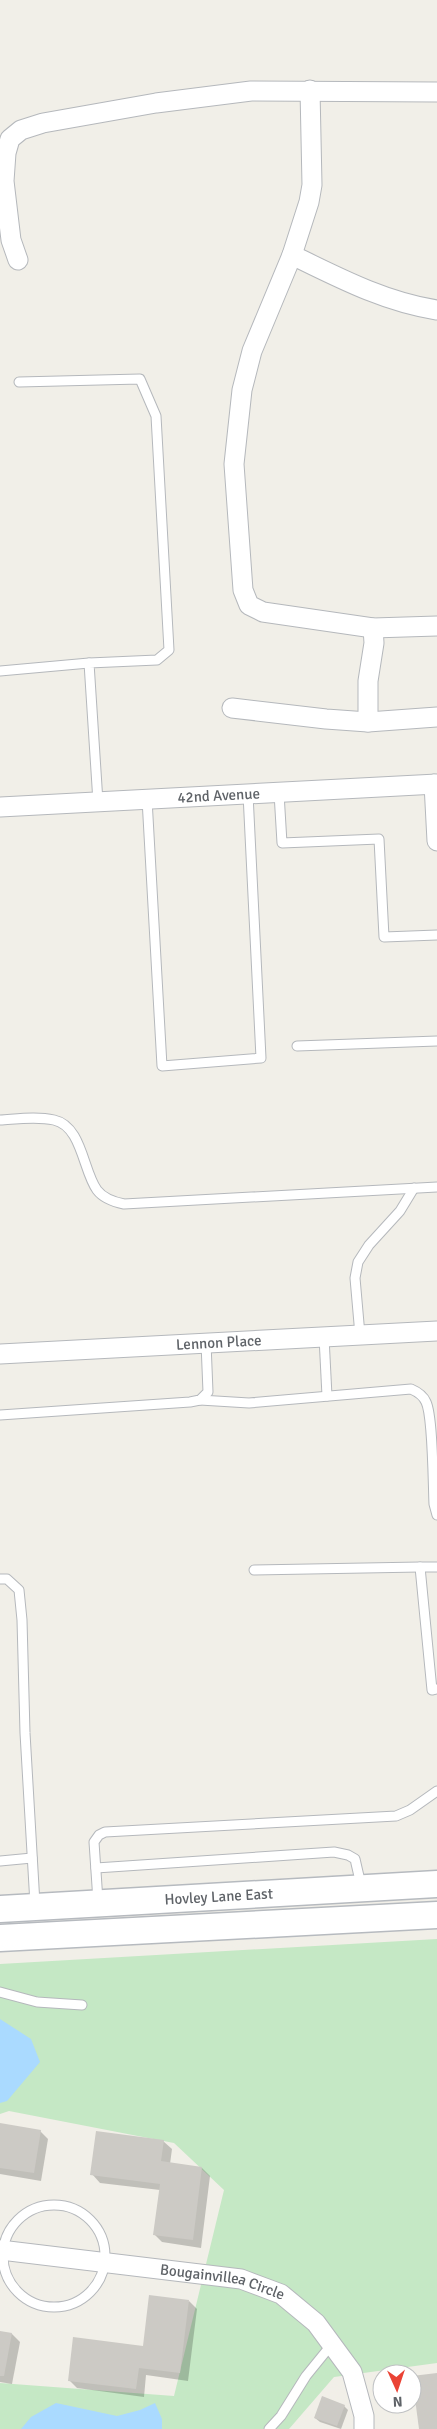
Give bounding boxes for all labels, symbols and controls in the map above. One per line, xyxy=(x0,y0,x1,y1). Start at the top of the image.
street label: 42nd Avenue xyxy=(177,784,260,807)
street label: Lennon Place xyxy=(175,1331,262,1354)
street label: Hovley Lane East xyxy=(164,1884,273,1909)
street label: Bougainvillea Circle xyxy=(159,2260,287,2304)
north arrow xyxy=(372,2364,422,2414)
text: N xyxy=(392,2393,403,2410)

